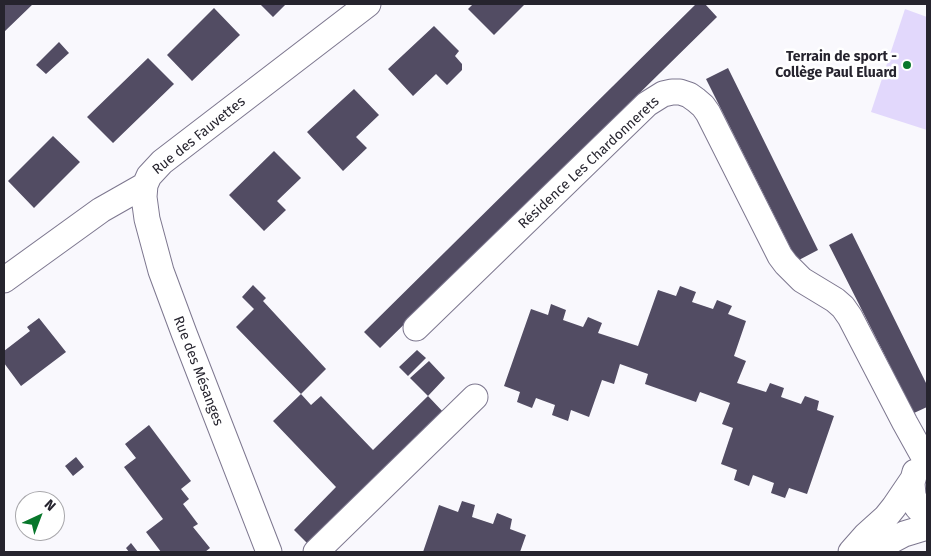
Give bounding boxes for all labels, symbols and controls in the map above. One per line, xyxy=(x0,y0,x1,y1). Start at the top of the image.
place label: Terrain de sport - Collège Paul Eluard xyxy=(775,49,897,82)
marker: Terrain de sport - Collège Paul Eluard xyxy=(901,59,913,71)
street label: Rue des Fauvettes xyxy=(149,93,249,179)
street label: Résidence Les Chardonnerets xyxy=(515,93,663,233)
street label: Rue des Mésanges xyxy=(169,314,227,428)
north arrow xyxy=(15,491,65,541)
text: N xyxy=(41,496,59,515)

